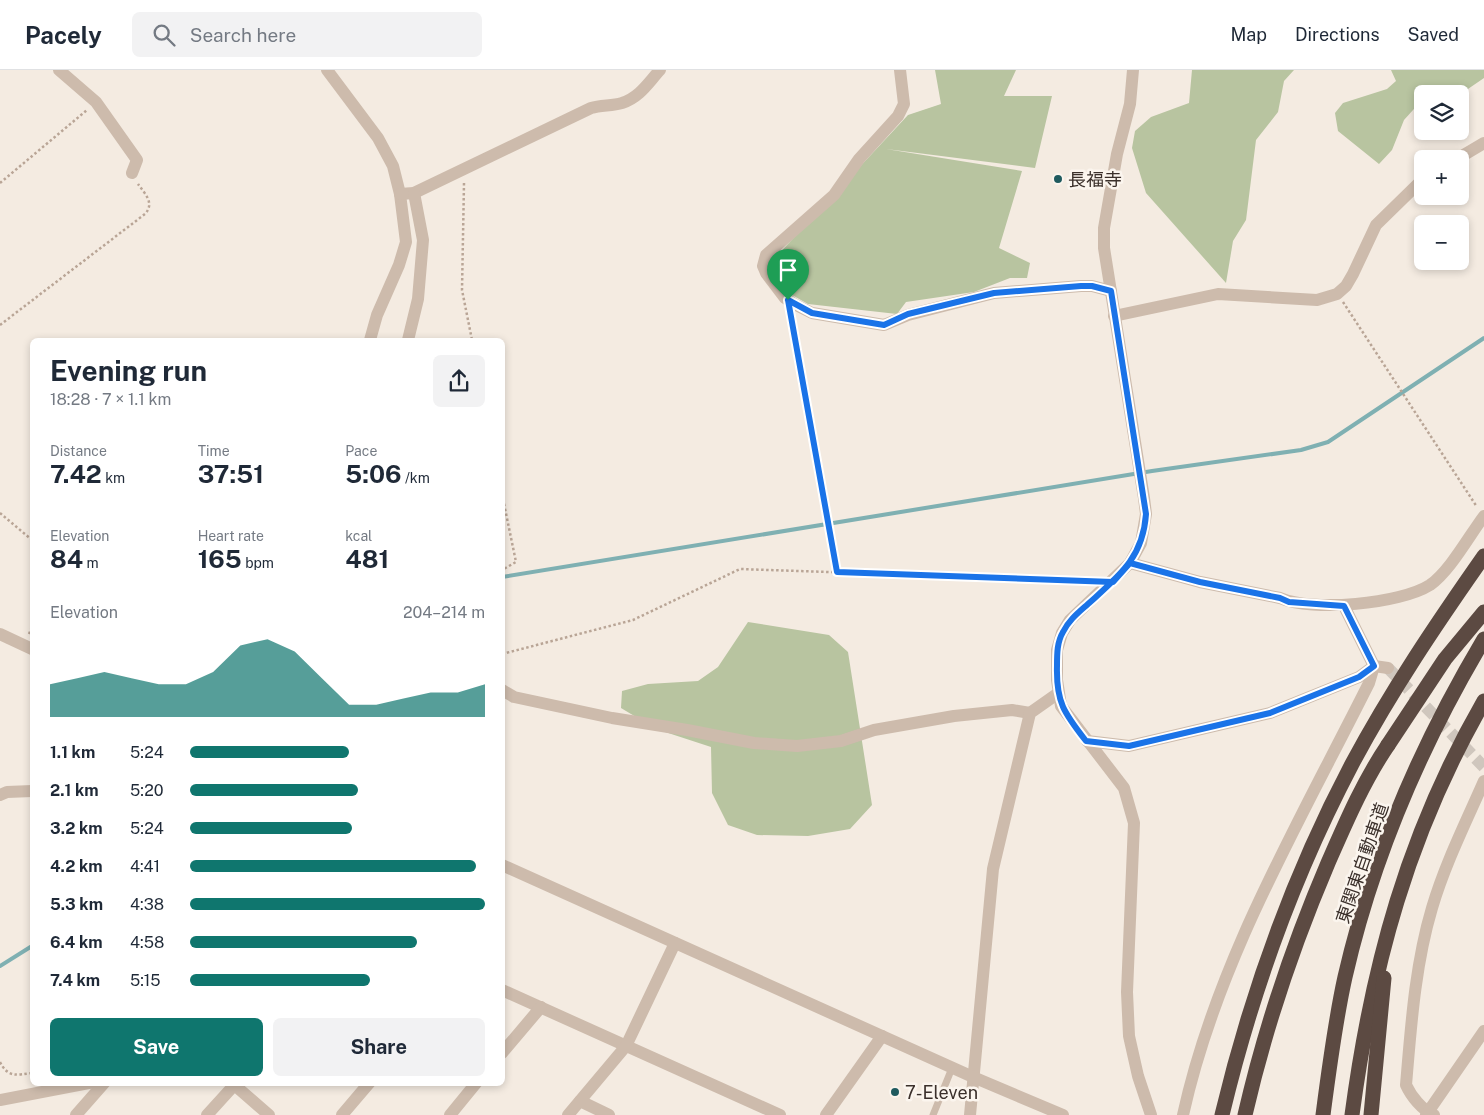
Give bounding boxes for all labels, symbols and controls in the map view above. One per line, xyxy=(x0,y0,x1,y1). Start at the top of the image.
search box xyxy=(132,12,482,57)
text: Pacely xyxy=(25,21,102,49)
icon: search xyxy=(150,21,178,49)
text: Search here xyxy=(190,24,296,46)
text: Map xyxy=(1230,24,1267,45)
text: Directions xyxy=(1295,24,1380,45)
text: Saved xyxy=(1408,24,1459,45)
map controls xyxy=(1414,85,1469,270)
button: layers xyxy=(1414,85,1469,140)
button: + xyxy=(1414,150,1469,205)
place label: 長福寺 xyxy=(1068,169,1122,190)
marker: 長福寺 xyxy=(1052,173,1064,185)
button: − xyxy=(1414,215,1469,270)
pin xyxy=(767,249,809,300)
icon: arrive xyxy=(774,256,802,284)
text: Evening run xyxy=(50,354,207,387)
button: share xyxy=(433,355,485,407)
text: 18:28 · 7 × 1.1 km xyxy=(50,390,171,409)
text: Distance xyxy=(50,443,107,459)
text: Time xyxy=(198,443,230,459)
text: Pace xyxy=(345,443,377,459)
text: 7.42 xyxy=(50,459,102,489)
text: 37:51 xyxy=(198,459,264,489)
text: 5:06 xyxy=(345,459,402,489)
text: km xyxy=(102,470,125,486)
text: /km xyxy=(402,470,430,486)
text: Elevation xyxy=(50,528,109,544)
text: Heart rate xyxy=(198,528,264,544)
text: kcal xyxy=(345,528,372,544)
text: 84 xyxy=(50,544,83,574)
text: 165 xyxy=(198,544,242,574)
text: 481 xyxy=(345,544,389,574)
text: m xyxy=(83,555,99,571)
text: bpm xyxy=(242,555,274,571)
text: Elevation xyxy=(50,603,118,622)
text: 204–214 m xyxy=(403,603,485,622)
text: 1.1 km xyxy=(50,743,95,762)
text: 5:24 xyxy=(130,743,164,762)
text: 2.1 km xyxy=(50,781,99,800)
text: 5:20 xyxy=(130,781,164,800)
street label: 東関東自動車道 xyxy=(1332,800,1392,926)
text: 3.2 km xyxy=(50,819,103,838)
text: 5:24 xyxy=(130,819,164,838)
text: 4.2 km xyxy=(50,857,103,876)
text: 4:41 xyxy=(130,857,160,876)
text: 5.3 km xyxy=(50,895,103,914)
text: 4:38 xyxy=(130,895,164,914)
text: 6.4 km xyxy=(50,933,103,952)
text: 4:58 xyxy=(130,933,164,952)
text: 7.4 km xyxy=(50,971,100,990)
text: 5:15 xyxy=(130,971,161,990)
button: Save xyxy=(50,1018,263,1076)
button: Share xyxy=(273,1018,485,1076)
place label: 7-Eleven xyxy=(905,1082,978,1103)
marker: 7-Eleven xyxy=(889,1086,901,1098)

